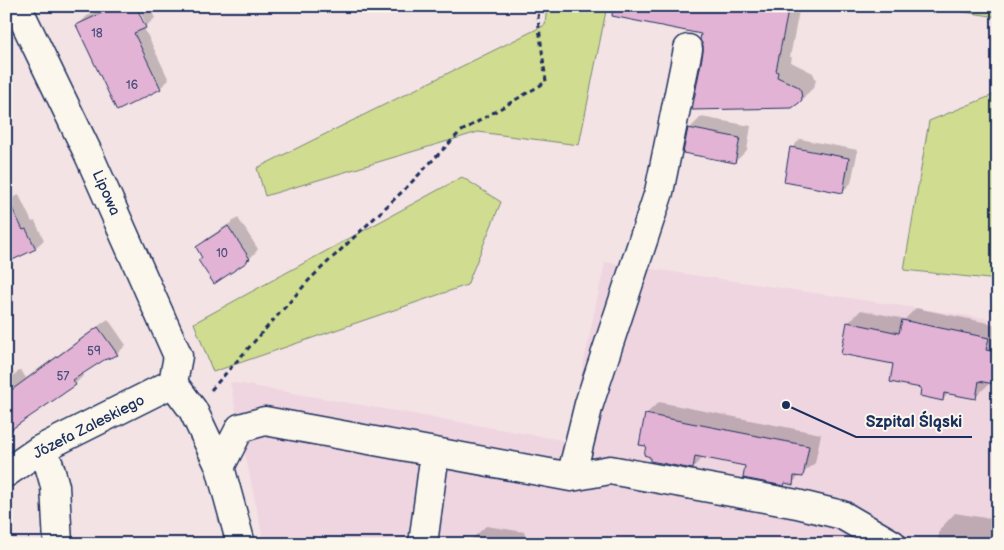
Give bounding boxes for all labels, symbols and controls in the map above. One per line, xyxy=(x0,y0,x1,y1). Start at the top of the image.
house number: 18 xyxy=(91,26,103,41)
house number: 16 xyxy=(126,78,138,93)
street label: Lipowa xyxy=(88,167,124,219)
house number: 10 xyxy=(216,246,228,261)
house number: 59 xyxy=(87,344,101,359)
house number: 57 xyxy=(57,369,69,384)
street label: Józefa Zaleskiego xyxy=(30,391,148,463)
callout: Szpital Śląski xyxy=(856,406,972,437)
text: Szpital Śląski xyxy=(866,410,962,432)

